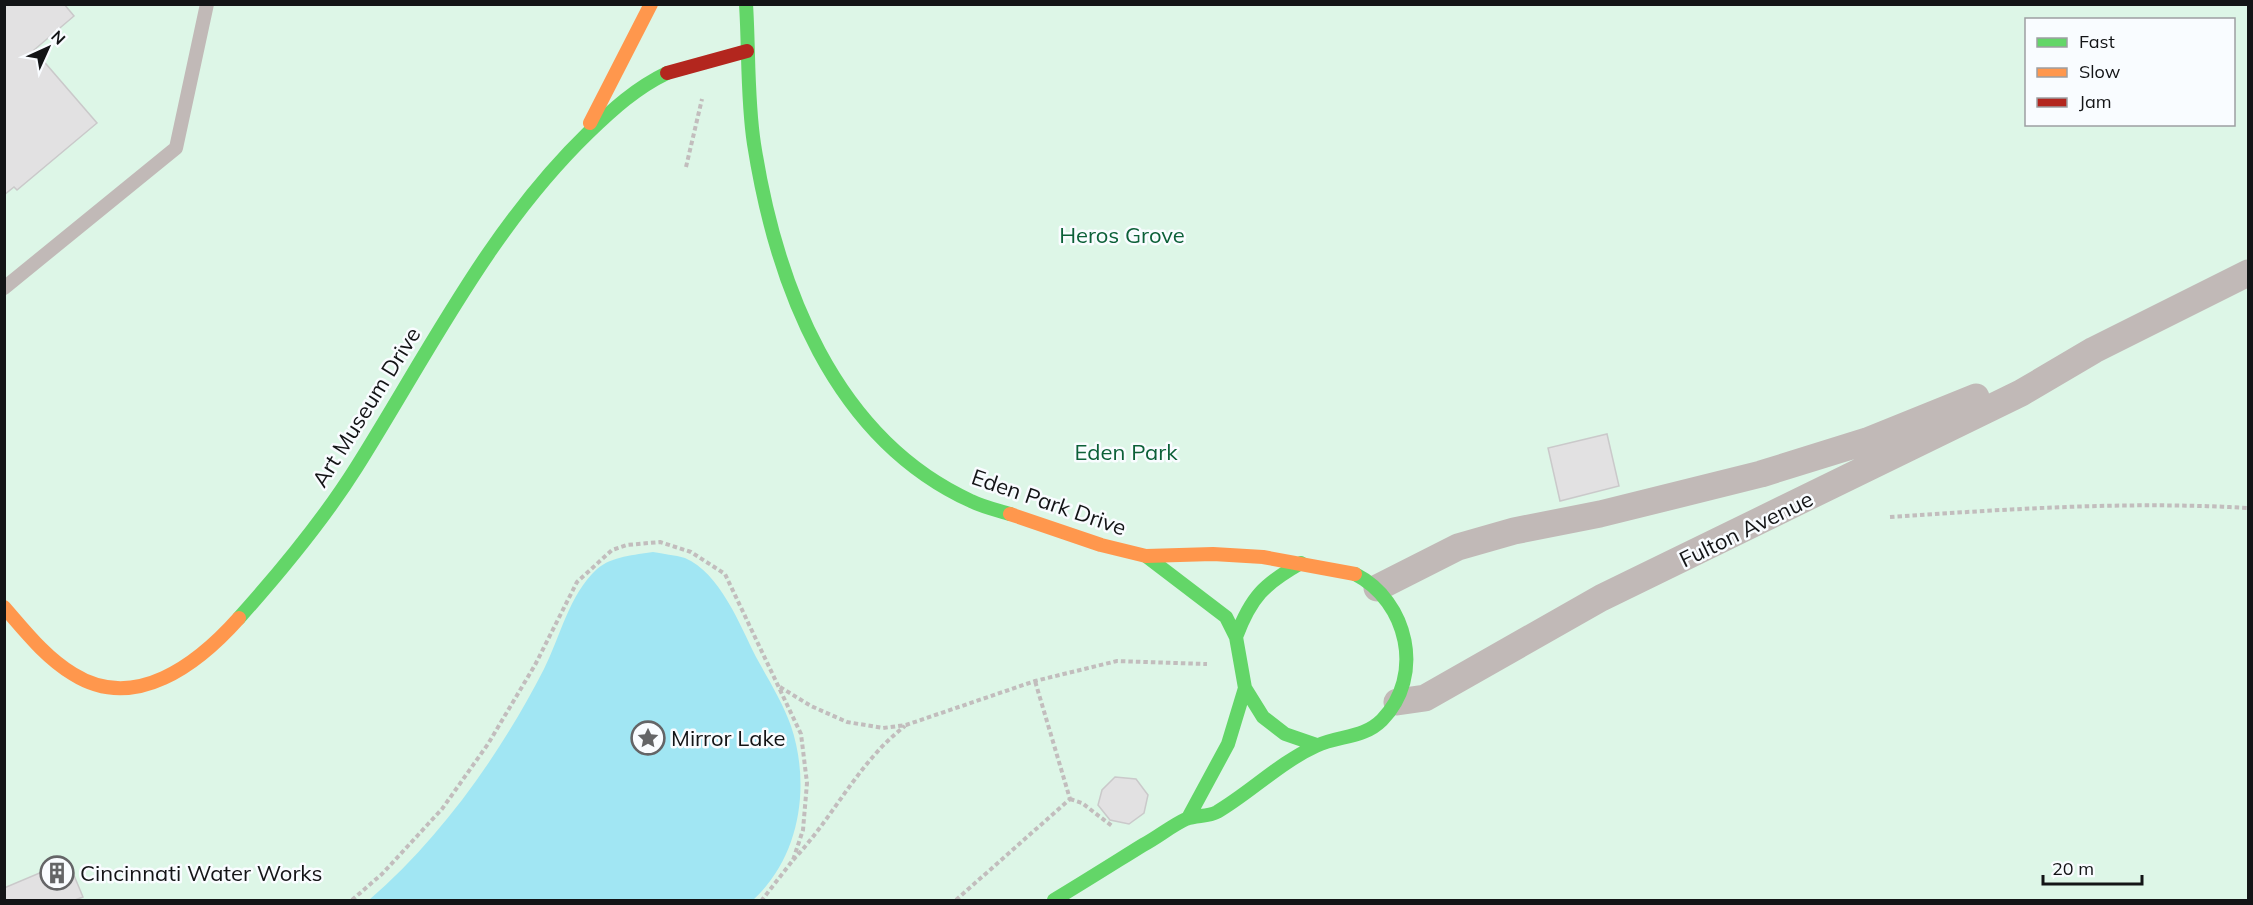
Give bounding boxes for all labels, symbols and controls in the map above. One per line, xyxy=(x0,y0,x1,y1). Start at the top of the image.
north arrow xyxy=(18,18,78,78)
legend xyxy=(2025,18,2235,126)
text: N xyxy=(47,26,70,49)
text: Fast xyxy=(2079,30,2115,53)
text: Slow xyxy=(2079,60,2121,83)
text: Jam xyxy=(2079,90,2112,113)
park label: Heros Grove xyxy=(1059,221,1185,249)
street label: Art Museum Drive xyxy=(305,322,427,492)
park label: Eden Park xyxy=(1075,438,1178,466)
street label: Eden Park Drive xyxy=(968,462,1130,542)
street label: Fulton Avenue xyxy=(1674,485,1818,573)
place icon: Mirror Lake xyxy=(630,720,666,756)
place label: Mirror Lake xyxy=(671,724,785,752)
scale bar xyxy=(2043,848,2142,886)
building icon: Cincinnati Water Works xyxy=(39,855,75,891)
text: 20 m xyxy=(2052,857,2094,880)
place label: Cincinnati Water Works xyxy=(80,859,322,887)

